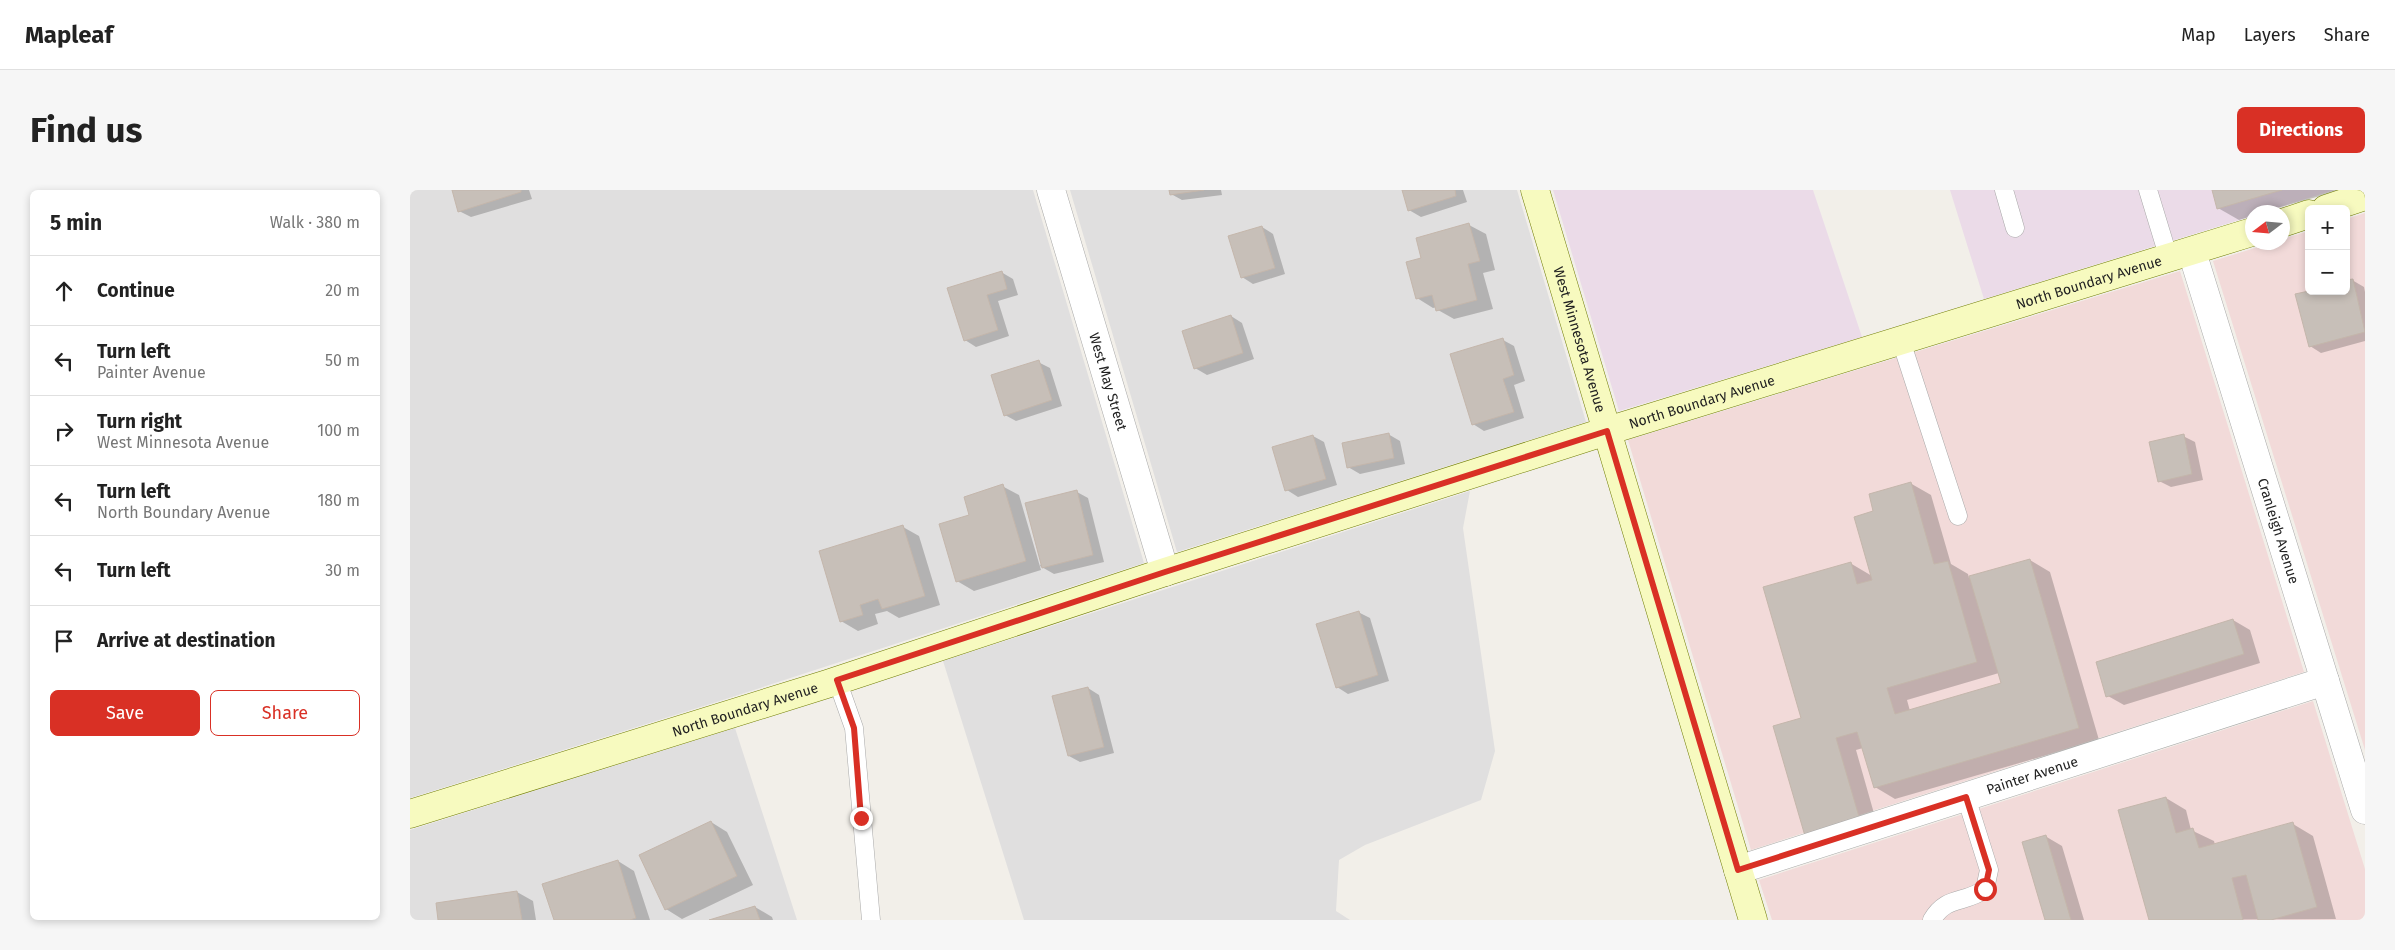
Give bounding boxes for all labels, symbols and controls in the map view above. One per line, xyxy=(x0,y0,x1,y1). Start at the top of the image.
text: Mapleaf xyxy=(25,21,113,49)
text: Map xyxy=(2181,24,2216,46)
text: Layers xyxy=(2244,24,2296,46)
text: Share xyxy=(2324,24,2370,46)
button: Directions xyxy=(2237,107,2365,153)
text: Find us xyxy=(30,109,142,151)
north arrow xyxy=(2245,205,2290,250)
map controls xyxy=(2305,205,2350,295)
button: + xyxy=(2305,205,2350,250)
text: 5 min xyxy=(50,210,102,236)
text: Walk · 380 m xyxy=(270,213,360,232)
button: − xyxy=(2305,250,2350,295)
street label: North Boundary Avenue xyxy=(2014,252,2164,313)
street label: West Minnesota Avenue xyxy=(1549,265,1609,414)
icon: ahead xyxy=(50,277,78,305)
text: Continue xyxy=(97,279,175,302)
text: 20 m xyxy=(325,281,360,300)
street label: West May Street xyxy=(1085,331,1131,434)
text: Turn left xyxy=(97,340,171,363)
icon: left xyxy=(50,347,78,375)
text: 50 m xyxy=(325,351,360,370)
text: Painter Avenue xyxy=(97,363,206,382)
street label: North Boundary Avenue xyxy=(1627,372,1777,433)
text: Turn right xyxy=(97,410,182,433)
icon: right xyxy=(50,417,78,445)
text: 100 m xyxy=(317,421,360,440)
text: West Minnesota Avenue xyxy=(97,433,269,452)
street label: Cranleigh Avenue xyxy=(2254,476,2302,586)
text: Turn left xyxy=(97,480,171,503)
icon: left xyxy=(50,487,78,515)
text: 180 m xyxy=(317,491,360,510)
text: North Boundary Avenue xyxy=(97,503,270,522)
icon: left xyxy=(50,557,78,585)
text: Turn left xyxy=(97,559,171,582)
text: 30 m xyxy=(325,561,360,580)
icon: arrive xyxy=(50,627,78,655)
text: Arrive at destination xyxy=(97,629,276,652)
street label: North Boundary Avenue xyxy=(670,679,820,741)
button: Save xyxy=(50,690,200,736)
button: Share xyxy=(210,690,360,736)
street label: Painter Avenue xyxy=(1984,753,2080,798)
route end xyxy=(850,807,873,830)
route start xyxy=(1974,878,1997,901)

